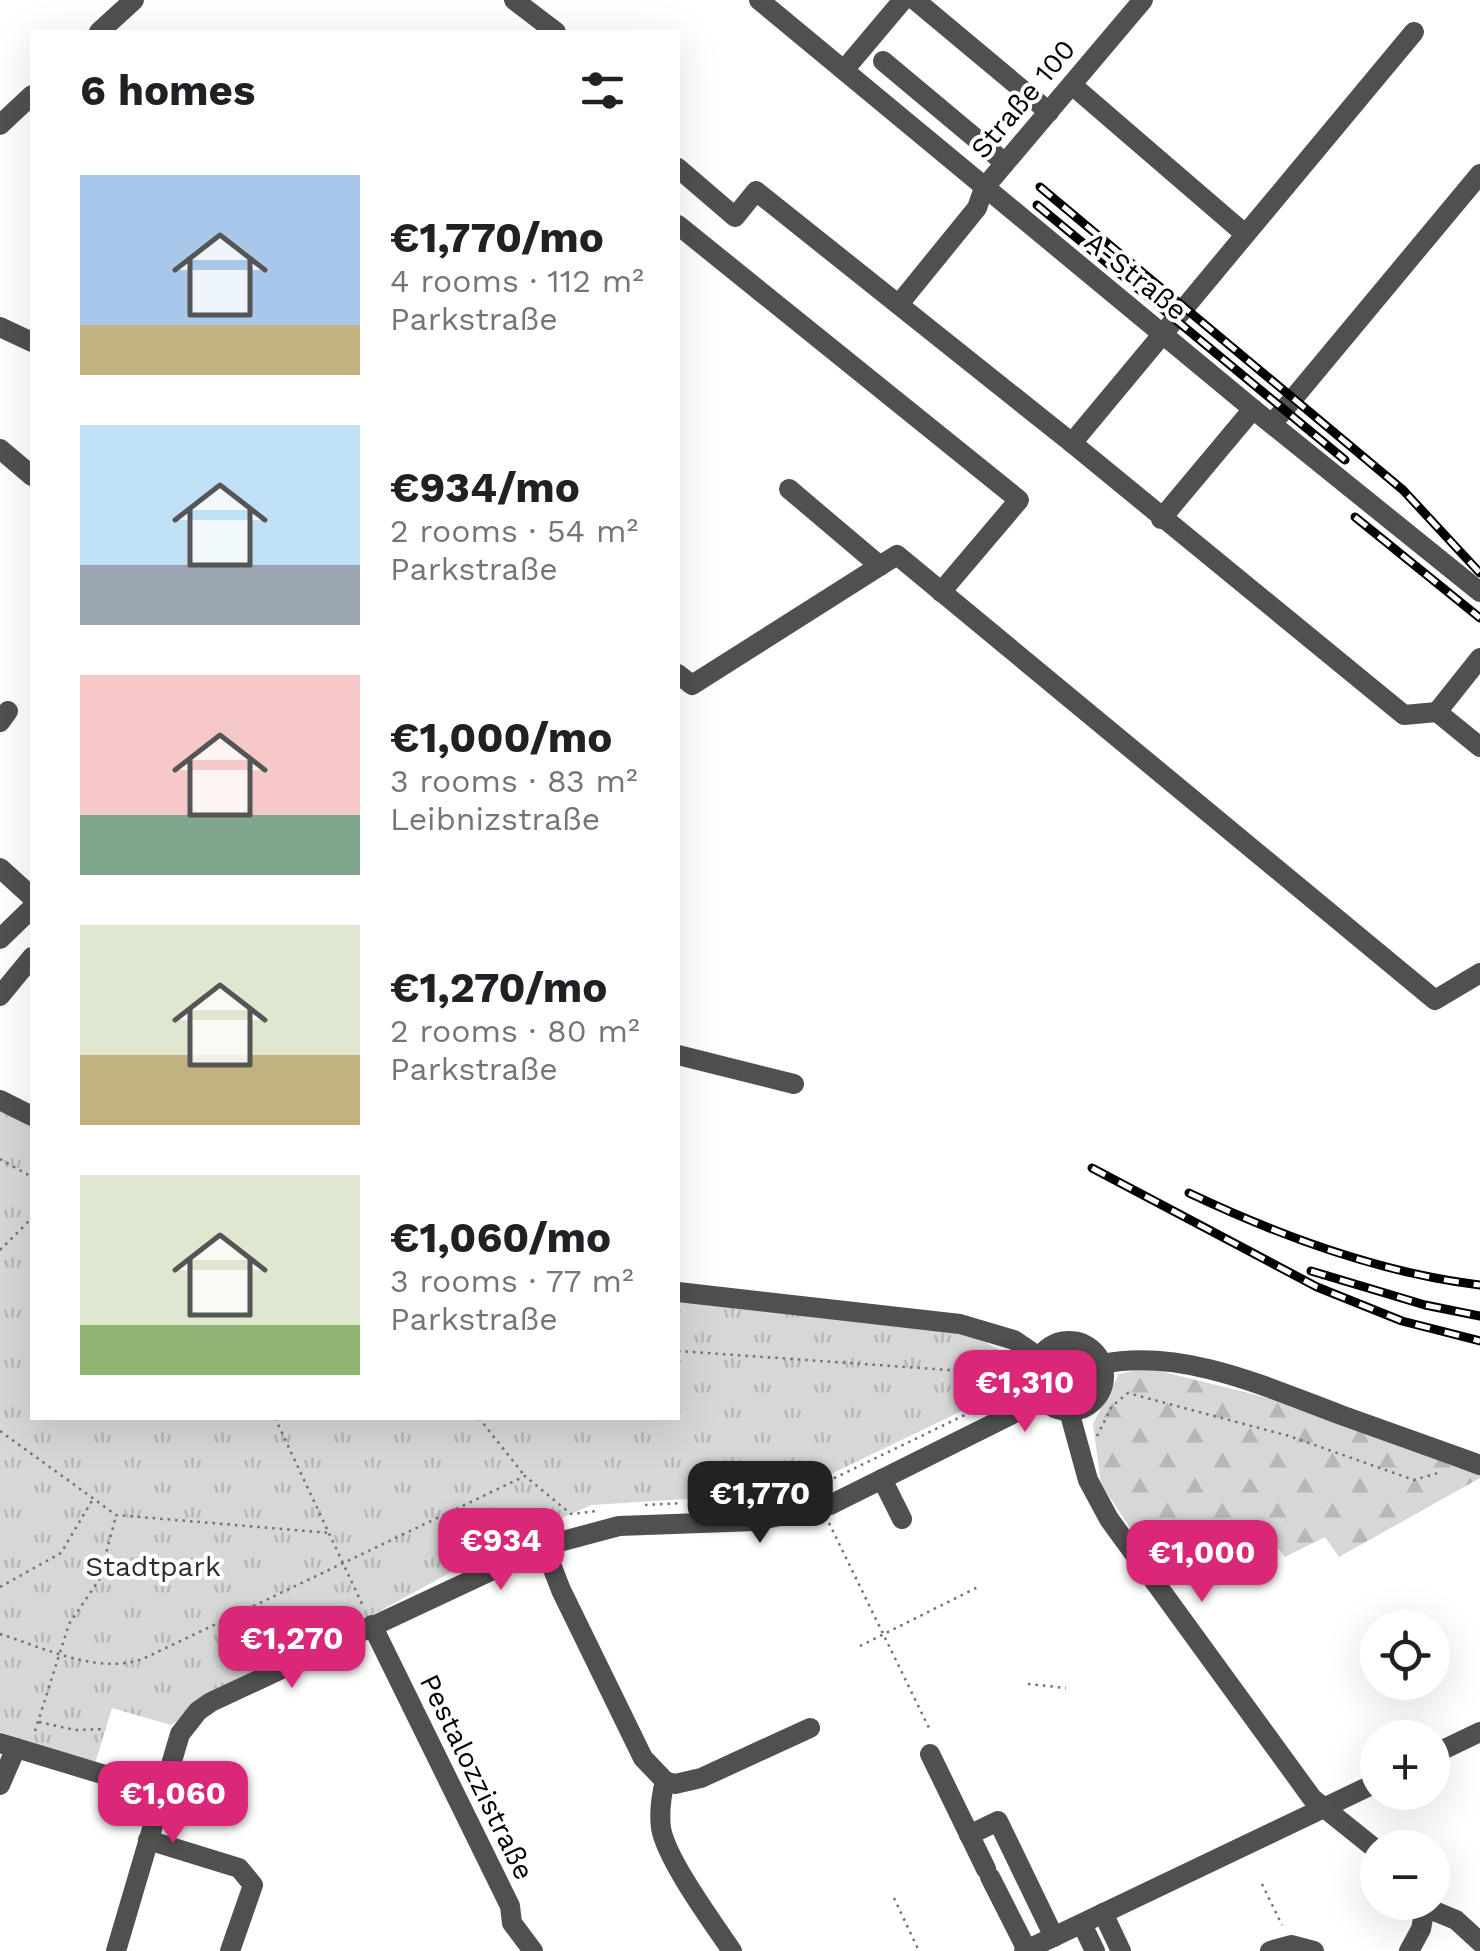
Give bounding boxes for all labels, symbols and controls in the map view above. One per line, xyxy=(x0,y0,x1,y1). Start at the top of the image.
street label: Straße 100 xyxy=(964,33,1082,165)
icon: filters xyxy=(575,63,630,118)
text: 6 homes xyxy=(80,66,255,115)
text: €1,770/mo xyxy=(390,213,604,262)
icon: home xyxy=(160,215,280,335)
street label: A-Straße xyxy=(1078,225,1194,327)
text: 4 rooms · 112 m² xyxy=(390,262,644,300)
text: Parkstraße xyxy=(390,300,558,338)
text: €934/mo xyxy=(390,463,580,512)
icon: home xyxy=(160,465,280,585)
text: 2 rooms · 54 m² xyxy=(390,512,638,550)
text: Parkstraße xyxy=(390,550,558,588)
text: €1,000/mo xyxy=(390,713,612,762)
icon: home xyxy=(160,715,280,835)
text: 3 rooms · 83 m² xyxy=(390,762,638,800)
text: Leibnizstraße xyxy=(390,800,600,838)
text: €1,270/mo xyxy=(390,963,607,1012)
icon: home xyxy=(160,965,280,1085)
text: 2 rooms · 80 m² xyxy=(390,1012,640,1050)
text: Parkstraße xyxy=(390,1050,558,1088)
text: €1,060/mo xyxy=(390,1213,611,1262)
icon: home xyxy=(160,1215,280,1335)
text: 3 rooms · 77 m² xyxy=(390,1262,634,1300)
text: Parkstraße xyxy=(390,1300,558,1338)
pin: €1,310 xyxy=(944,1350,1106,1435)
text: €1,310 xyxy=(976,1363,1074,1401)
pin: €1,770 xyxy=(679,1461,841,1546)
text: €1,770 xyxy=(710,1474,810,1512)
pin: €934 xyxy=(442,1508,560,1593)
pin: €1,000 xyxy=(1121,1520,1283,1605)
text: €934 xyxy=(460,1521,542,1559)
text: €1,000 xyxy=(1148,1533,1256,1571)
park label: Stadtpark xyxy=(85,1550,221,1583)
pin: €1,270 xyxy=(211,1606,373,1691)
map controls xyxy=(1360,1610,1450,1920)
button: locate xyxy=(1360,1610,1450,1700)
text: €1,270 xyxy=(240,1619,344,1657)
street label: Pestalozzistraße xyxy=(413,1669,541,1885)
button: + xyxy=(1360,1720,1450,1810)
pin: €1,060 xyxy=(92,1761,254,1846)
text: €1,060 xyxy=(120,1774,226,1812)
button: − xyxy=(1360,1830,1450,1920)

